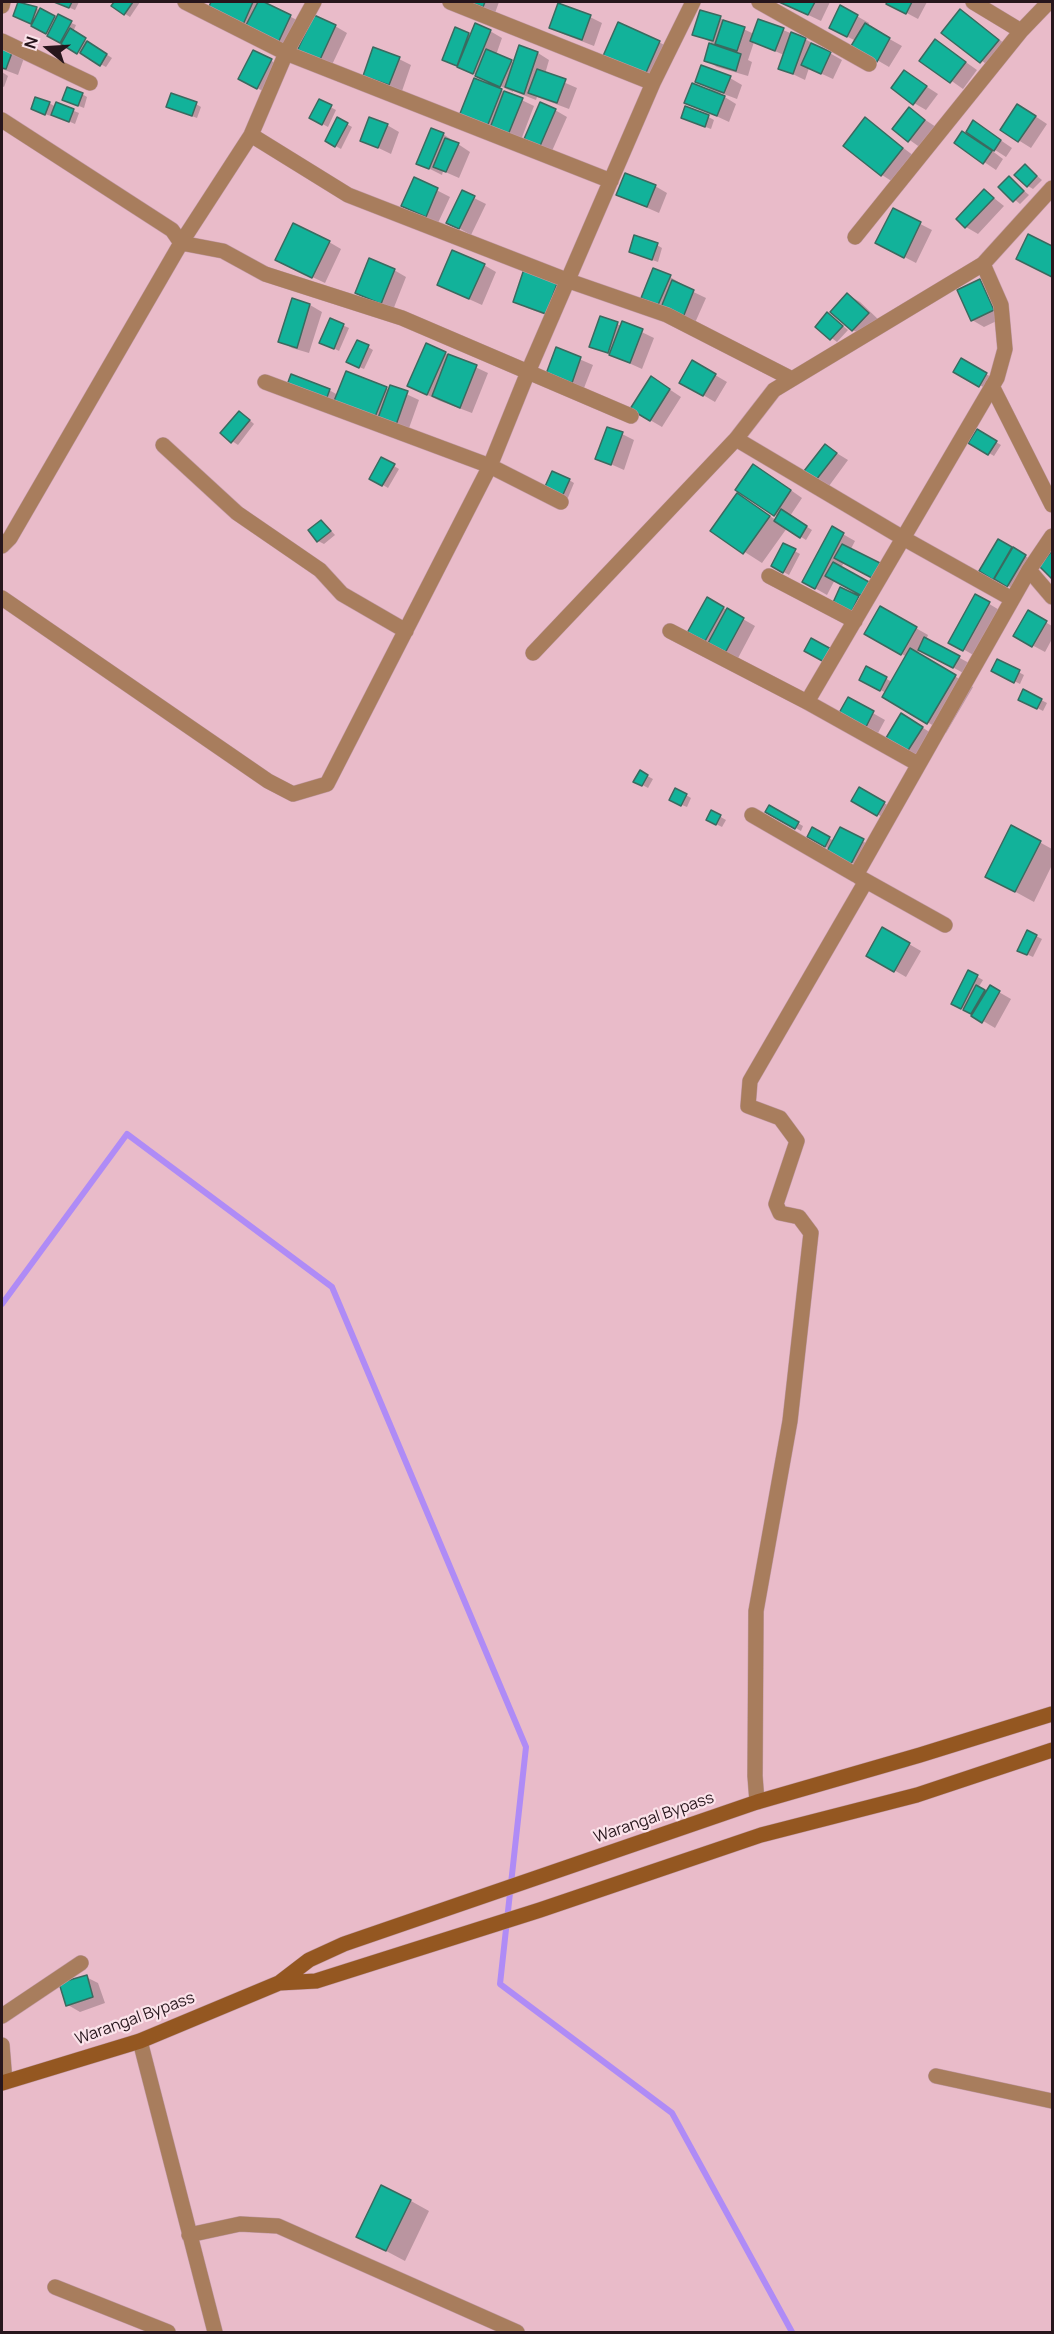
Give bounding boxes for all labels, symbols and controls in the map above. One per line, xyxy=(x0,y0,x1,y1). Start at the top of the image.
north arrow xyxy=(18,18,78,78)
text: N xyxy=(19,34,43,51)
street label: Warangal Bypass xyxy=(591,1788,717,1848)
street label: Warangal Bypass xyxy=(73,1988,197,2050)

